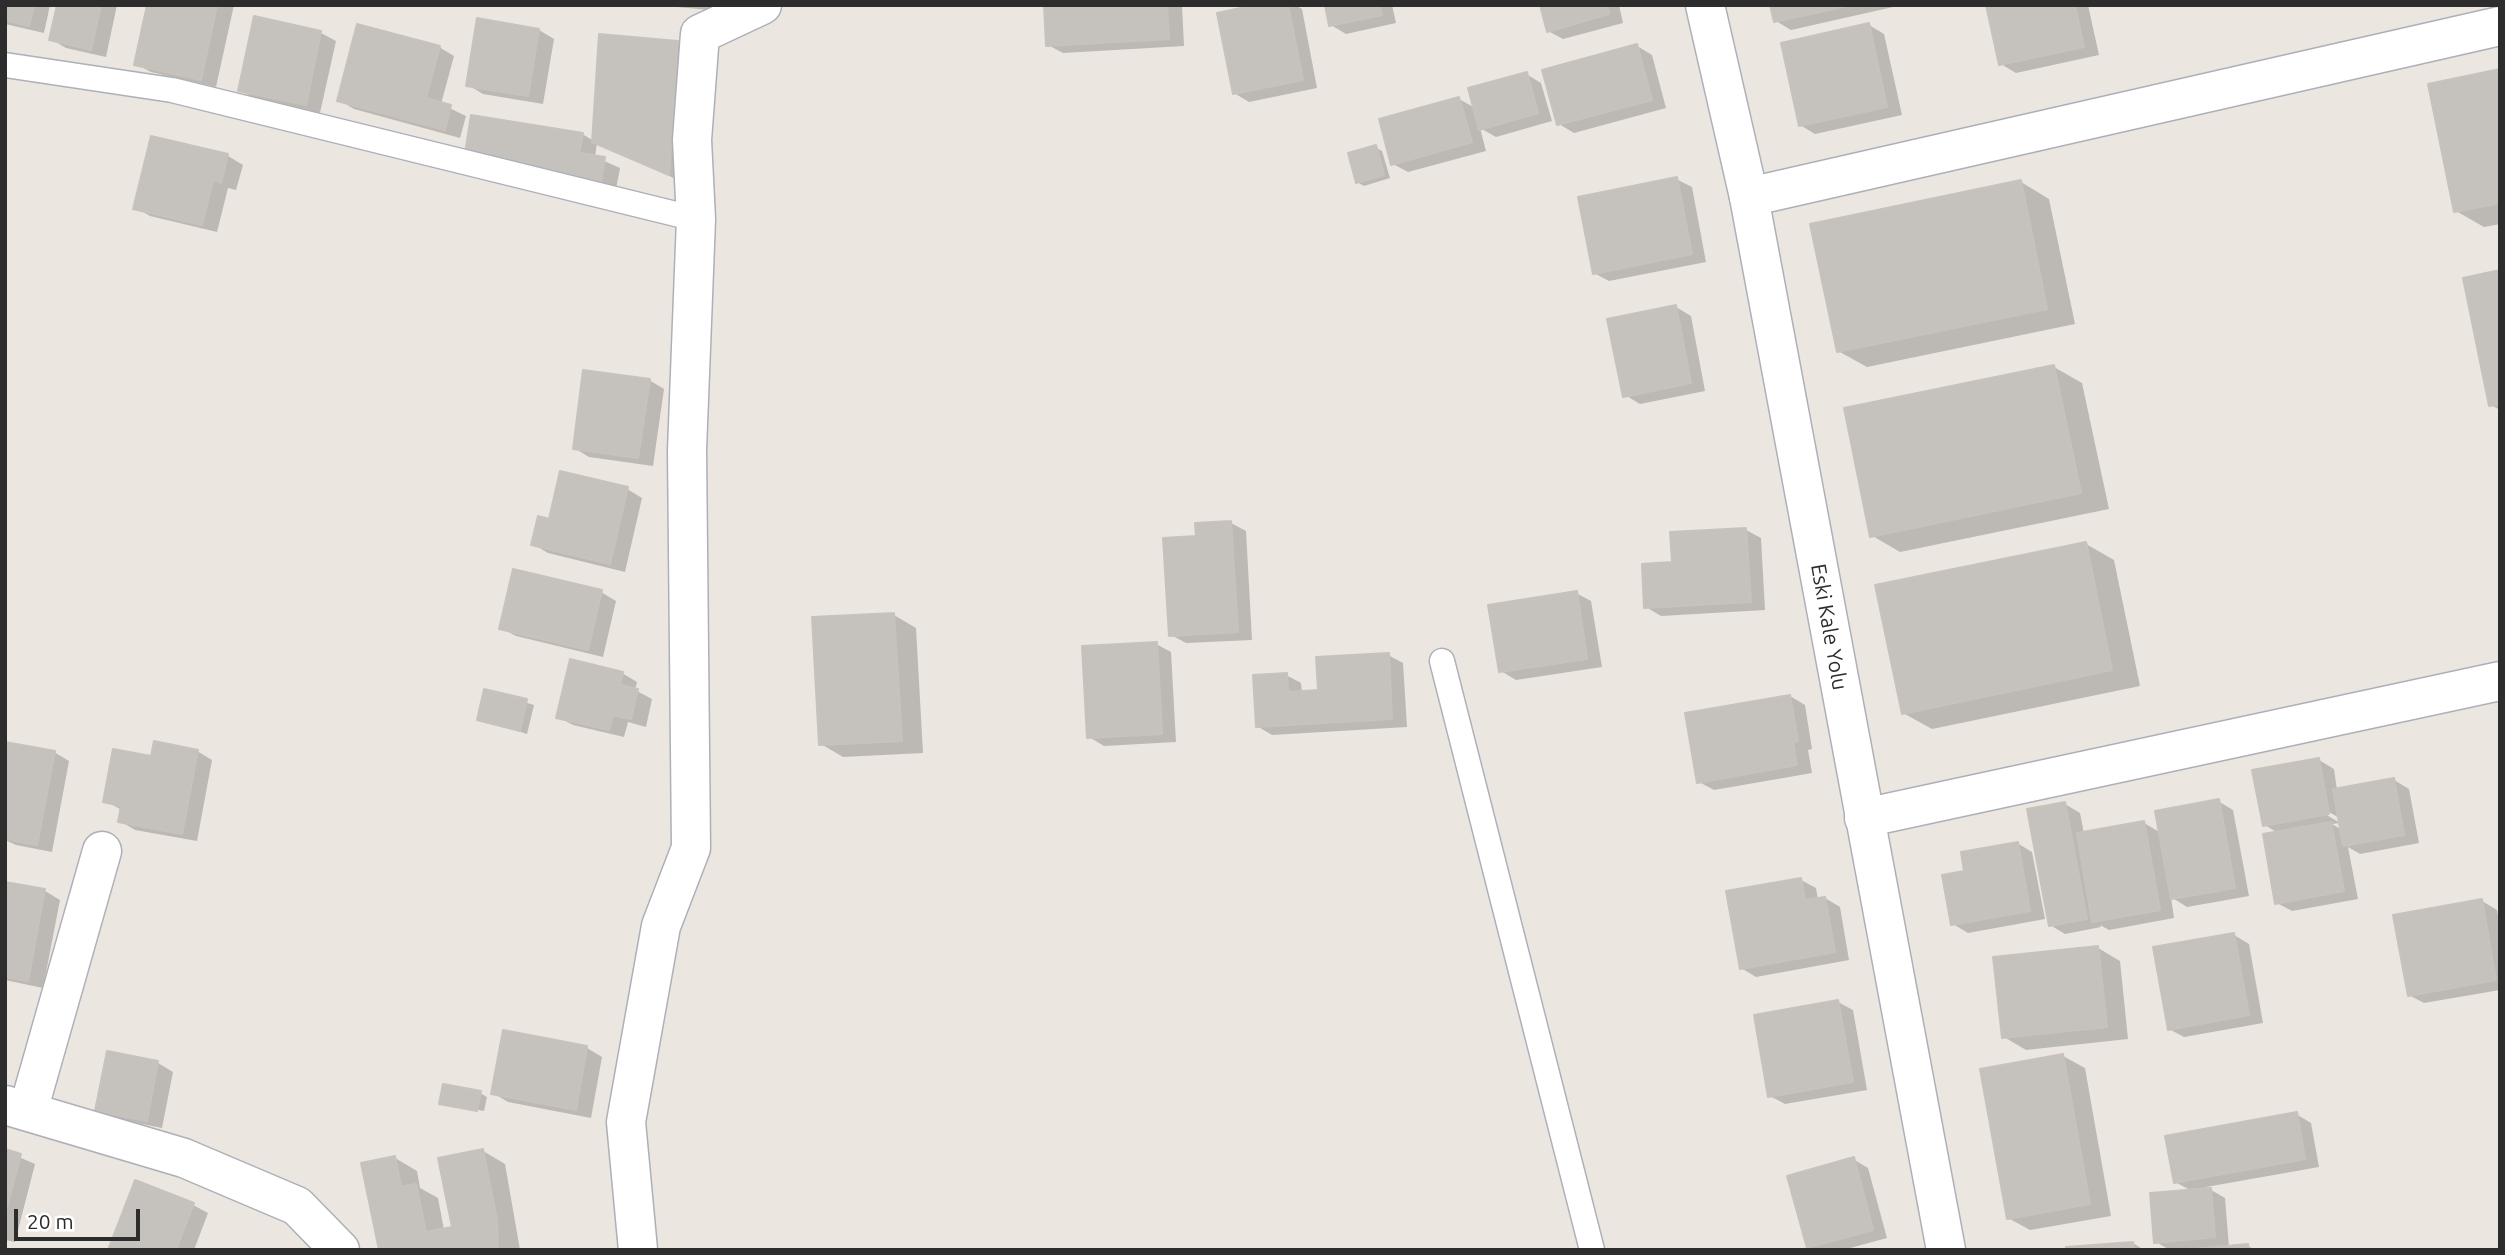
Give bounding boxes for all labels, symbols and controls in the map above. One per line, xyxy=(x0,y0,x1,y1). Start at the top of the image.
street label: Eski Kale Yolu xyxy=(1805,562,1853,692)
scale bar xyxy=(18,1196,144,1240)
text: 20 m xyxy=(27,1209,74,1233)

